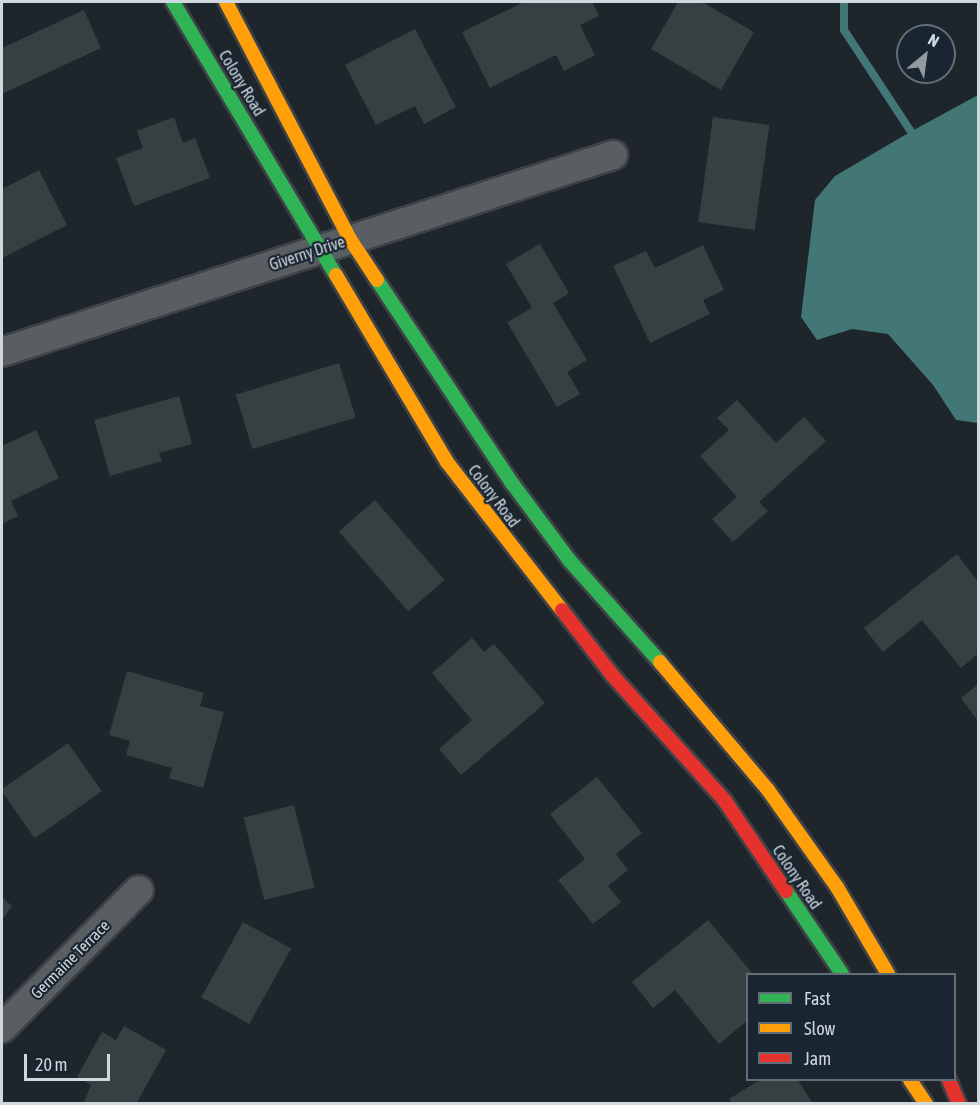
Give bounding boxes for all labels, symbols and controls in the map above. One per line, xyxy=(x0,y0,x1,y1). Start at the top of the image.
north arrow xyxy=(896,24,956,84)
text: N xyxy=(925,30,942,50)
street label: Colony Road xyxy=(215,47,269,119)
street label: Giverny Drive xyxy=(267,232,347,274)
street label: Colony Road xyxy=(464,461,524,531)
street label: Colony Road xyxy=(769,841,825,913)
street label: Germaine Terrace xyxy=(27,916,113,1002)
legend xyxy=(746,973,956,1081)
text: Fast xyxy=(804,988,831,1009)
text: Slow xyxy=(804,1018,835,1039)
scale bar xyxy=(27,1042,112,1080)
text: Jam xyxy=(804,1048,831,1069)
text: 20 m xyxy=(35,1054,67,1075)

